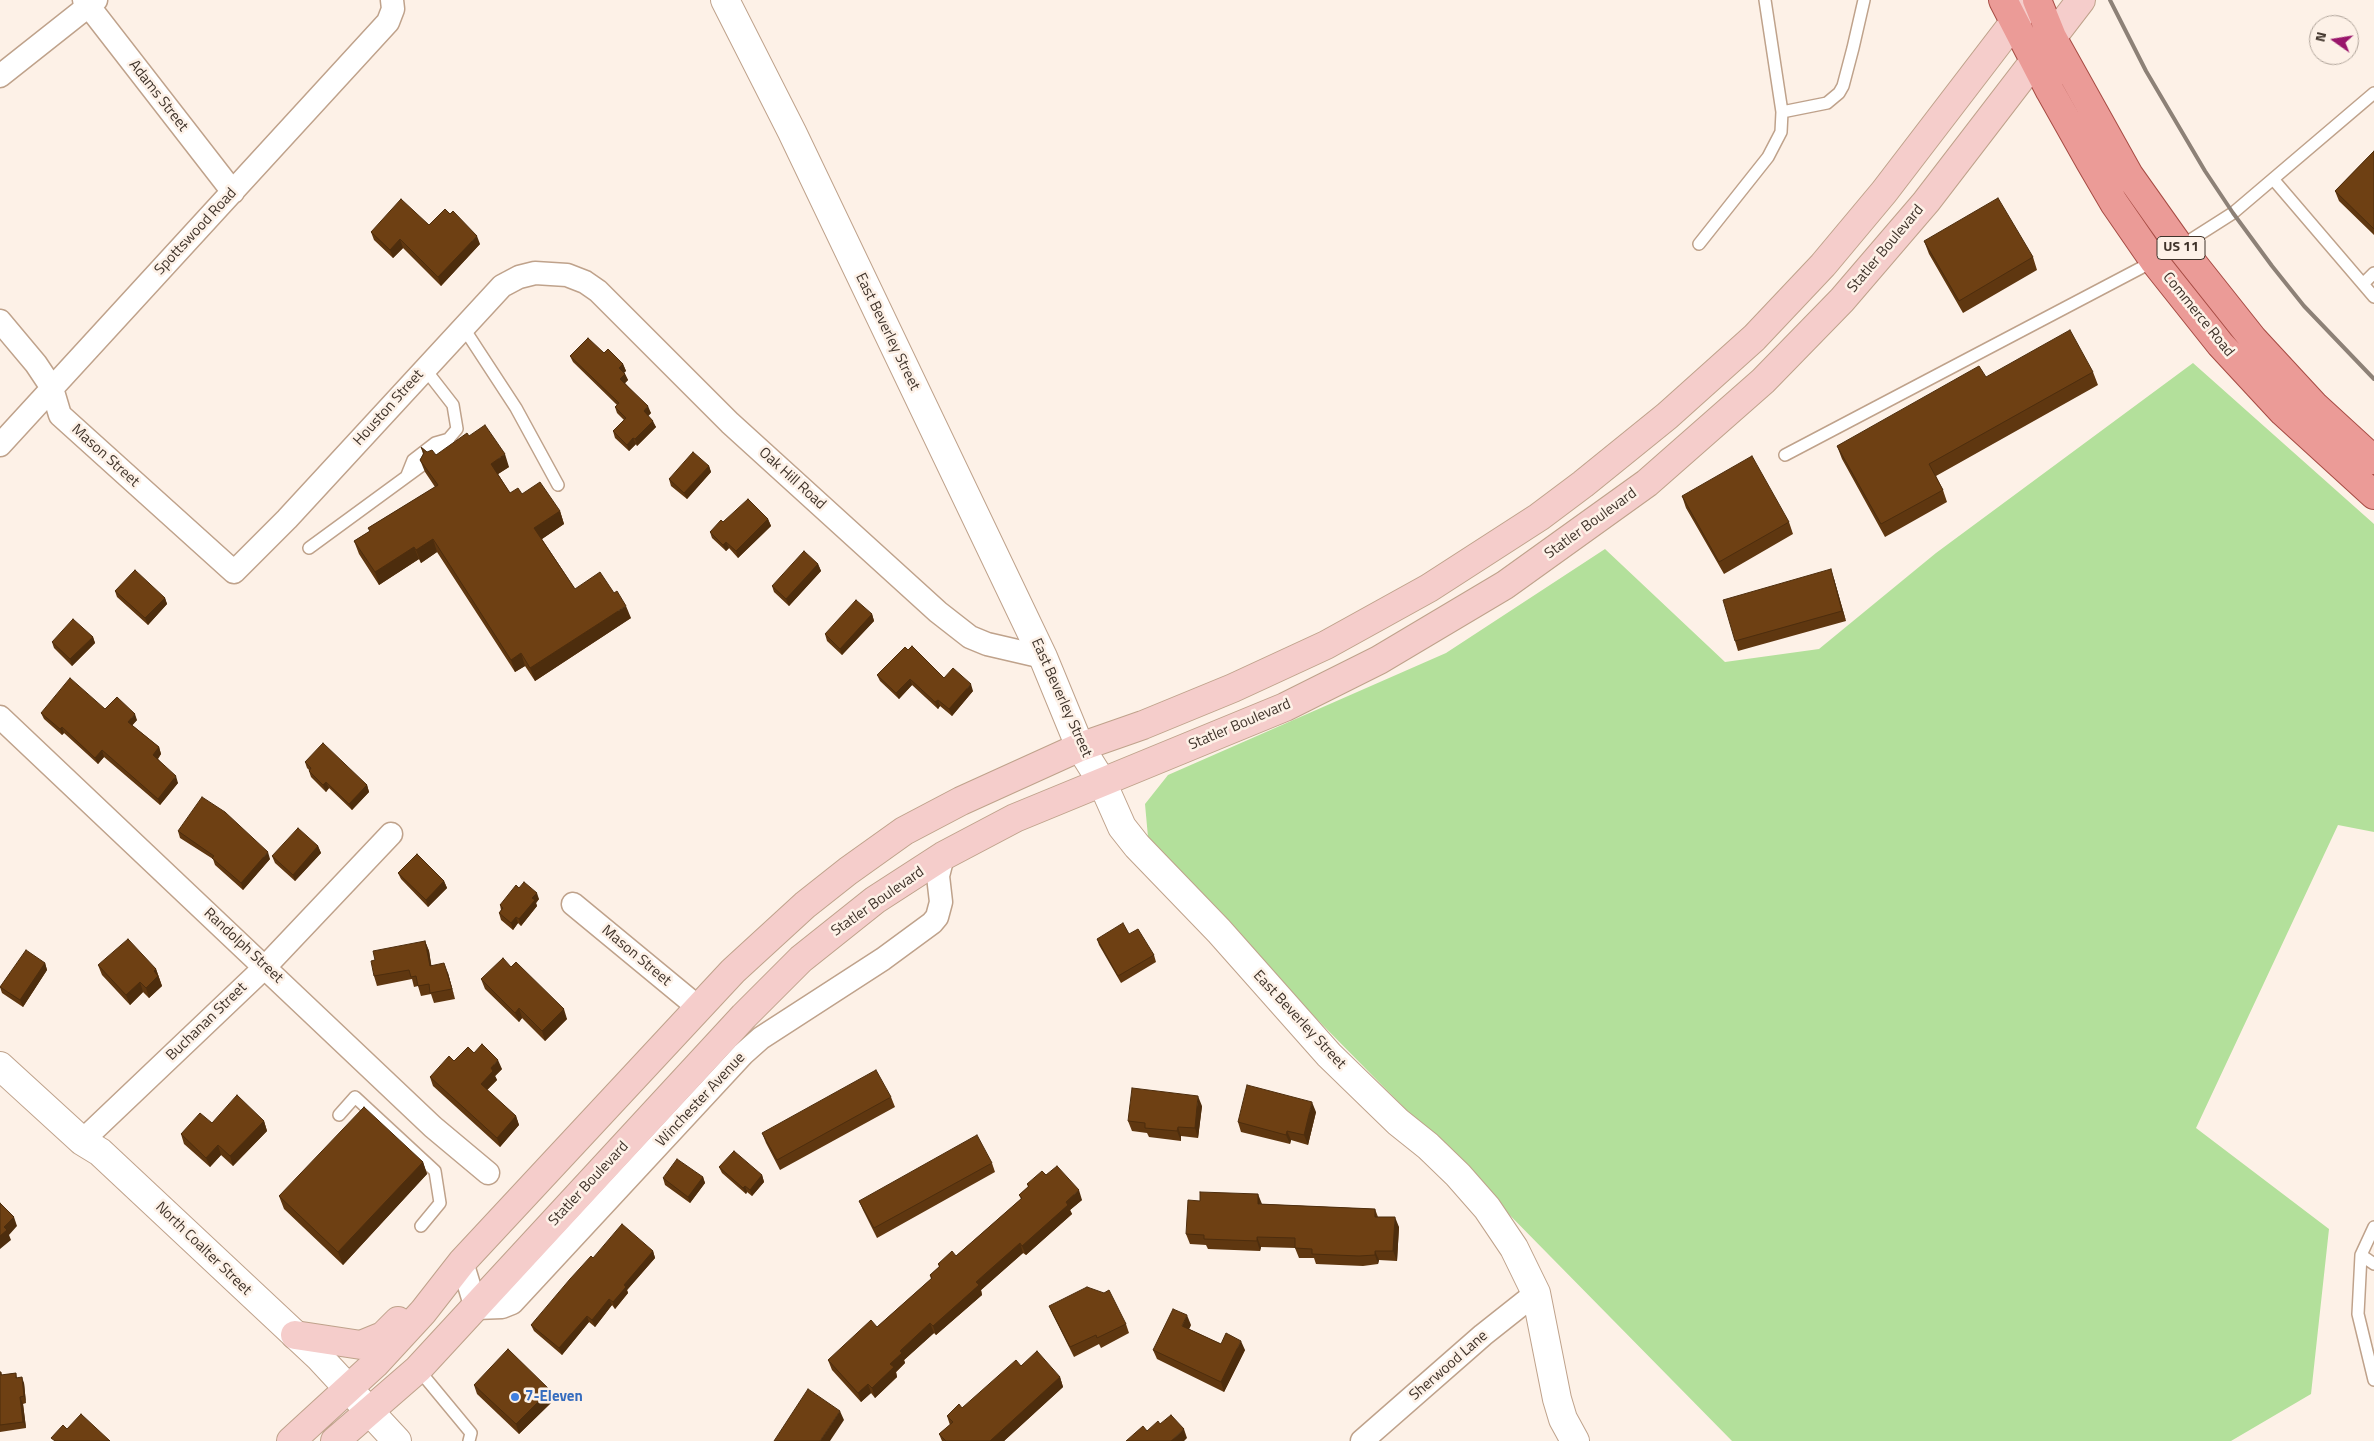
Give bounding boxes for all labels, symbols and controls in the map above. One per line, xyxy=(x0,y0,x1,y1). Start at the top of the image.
north arrow xyxy=(2309,15,2359,65)
text: N xyxy=(2309,30,2331,44)
street label: Adams Street xyxy=(125,57,191,135)
street label: Spottswood Road xyxy=(151,185,241,279)
street label: Statler Boulevard xyxy=(1844,201,1928,297)
road number: US 11 xyxy=(2157,237,2205,260)
street label: Commerce Road xyxy=(2158,269,2238,361)
street label: East Beverley Street xyxy=(851,271,923,393)
street label: Houston Street xyxy=(350,366,428,450)
street label: Mason Street xyxy=(67,421,143,491)
street label: Oak Hill Road xyxy=(755,444,829,514)
street label: Statler Boulevard xyxy=(1542,485,1640,563)
street label: East Beverley Street xyxy=(1027,636,1095,760)
street label: Statler Boulevard xyxy=(1186,695,1294,755)
street label: Statler Boulevard xyxy=(828,863,928,941)
street label: Randolph Street xyxy=(200,905,286,987)
street label: Mason Street xyxy=(598,922,674,990)
street label: East Beverley Street xyxy=(1249,967,1349,1073)
street label: Buchanan Street xyxy=(163,979,251,1065)
street label: Winchester Avenue xyxy=(653,1049,749,1151)
street label: Statler Boulevard xyxy=(545,1138,633,1230)
street label: North Coalter Street xyxy=(151,1199,255,1299)
street label: Sherwood Lane xyxy=(1406,1327,1492,1405)
place label: 7-Eleven xyxy=(525,1388,583,1406)
marker: 7-Eleven xyxy=(509,1391,521,1403)

